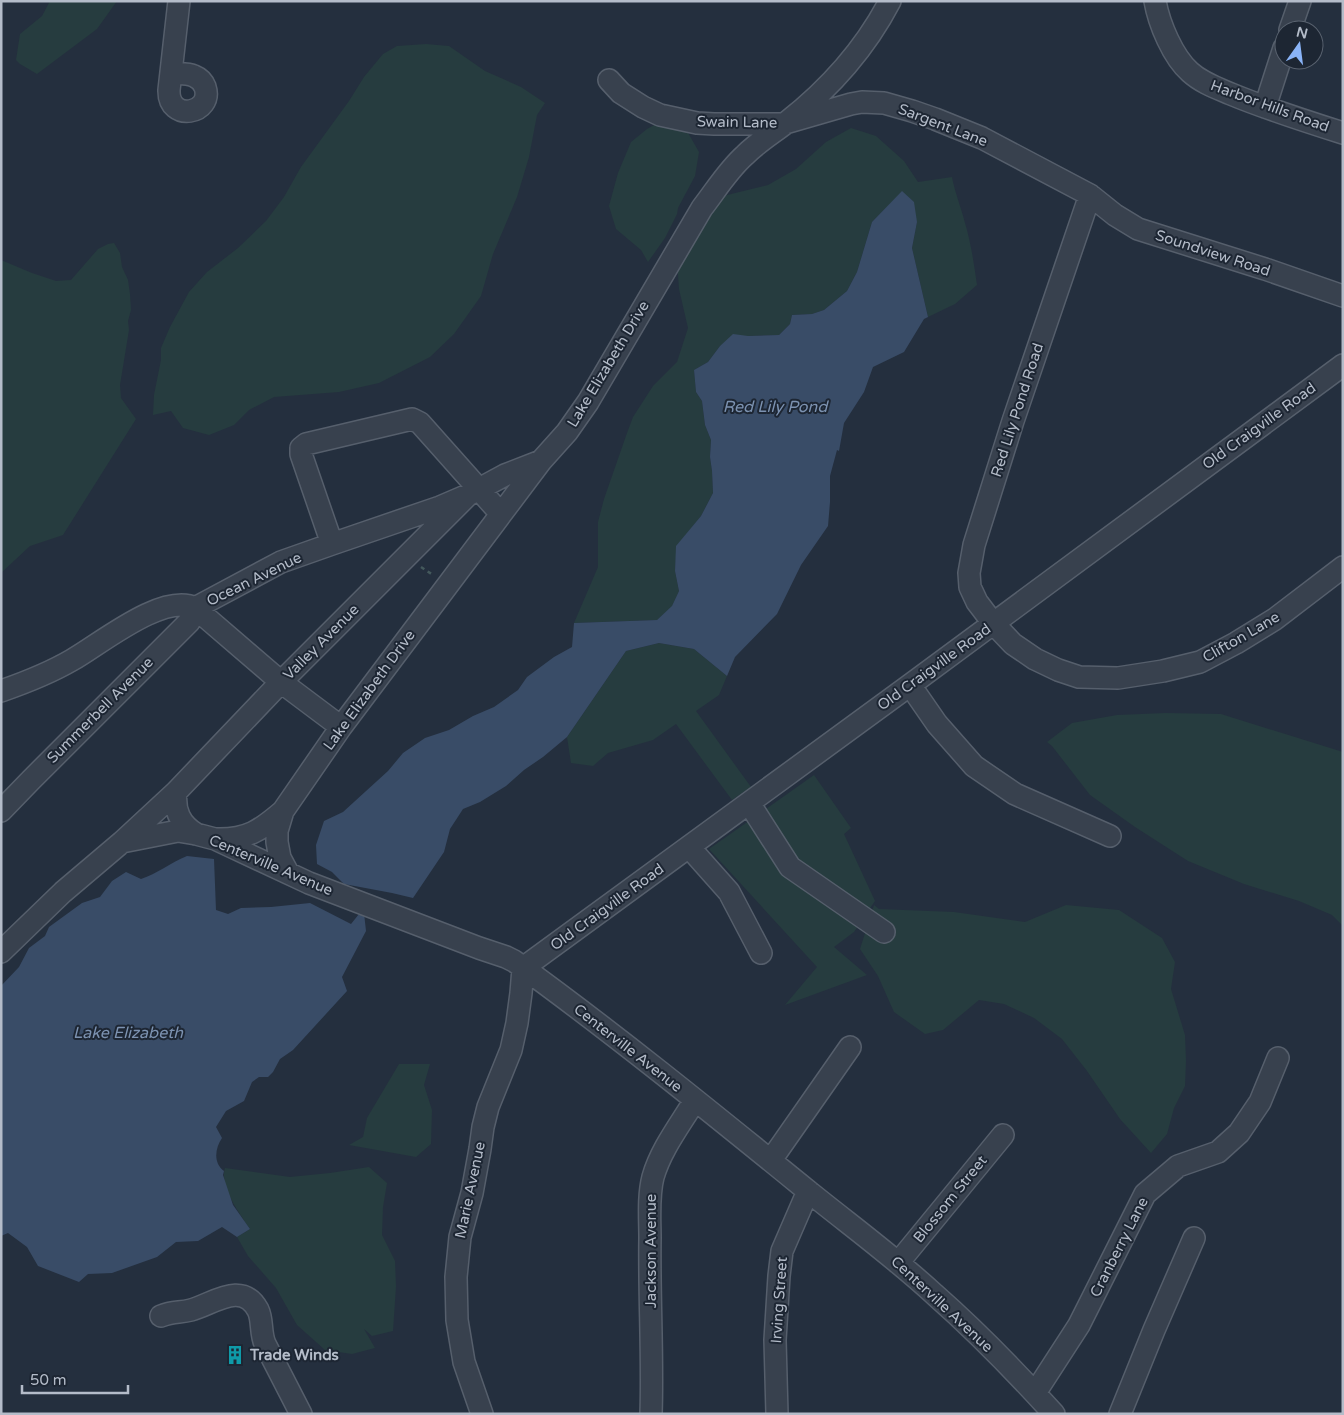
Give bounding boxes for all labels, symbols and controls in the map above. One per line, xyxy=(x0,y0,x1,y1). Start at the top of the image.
north arrow xyxy=(1274,20,1324,70)
text: N xyxy=(1295,23,1310,42)
street label: Harbor Hills Road xyxy=(1208,76,1332,136)
street label: Sargent Lane xyxy=(896,100,990,150)
street label: Swain Lane xyxy=(697,112,777,132)
street label: Soundview Road xyxy=(1153,226,1273,280)
street label: Lake Elizabeth Drive xyxy=(563,298,653,430)
street label: Red Lily Pond Road xyxy=(987,341,1047,479)
street label: Old Craigville Road xyxy=(1199,379,1319,473)
water label: Red Lily Pond xyxy=(723,397,829,417)
street label: Ocean Avenue xyxy=(204,548,304,610)
street label: Valley Avenue xyxy=(279,600,363,684)
street label: Clifton Lane xyxy=(1199,608,1283,666)
street label: Old Craigville Road xyxy=(874,620,994,714)
street label: Lake Elizabeth Drive xyxy=(319,626,419,754)
street label: Summerbell Avenue xyxy=(43,653,157,767)
street label: Centerville Avenue xyxy=(206,831,336,899)
street label: Old Craigville Road xyxy=(547,860,667,954)
street label: Centerville Avenue xyxy=(570,1000,686,1096)
water label: Lake Elizabeth xyxy=(73,1023,184,1043)
street label: Marie Avenue xyxy=(451,1140,489,1240)
street label: Blossom Street xyxy=(909,1151,991,1246)
street label: Jackson Avenue xyxy=(642,1194,660,1308)
street label: Cranberry Lane xyxy=(1086,1194,1152,1300)
street label: Centerville Avenue xyxy=(887,1252,997,1356)
street label: Irving Street xyxy=(767,1256,791,1344)
building icon: Trade Winds xyxy=(224,1344,246,1366)
place label: Trade Winds xyxy=(249,1346,339,1364)
scale bar xyxy=(22,1362,129,1394)
text: 50 m xyxy=(30,1371,67,1389)

